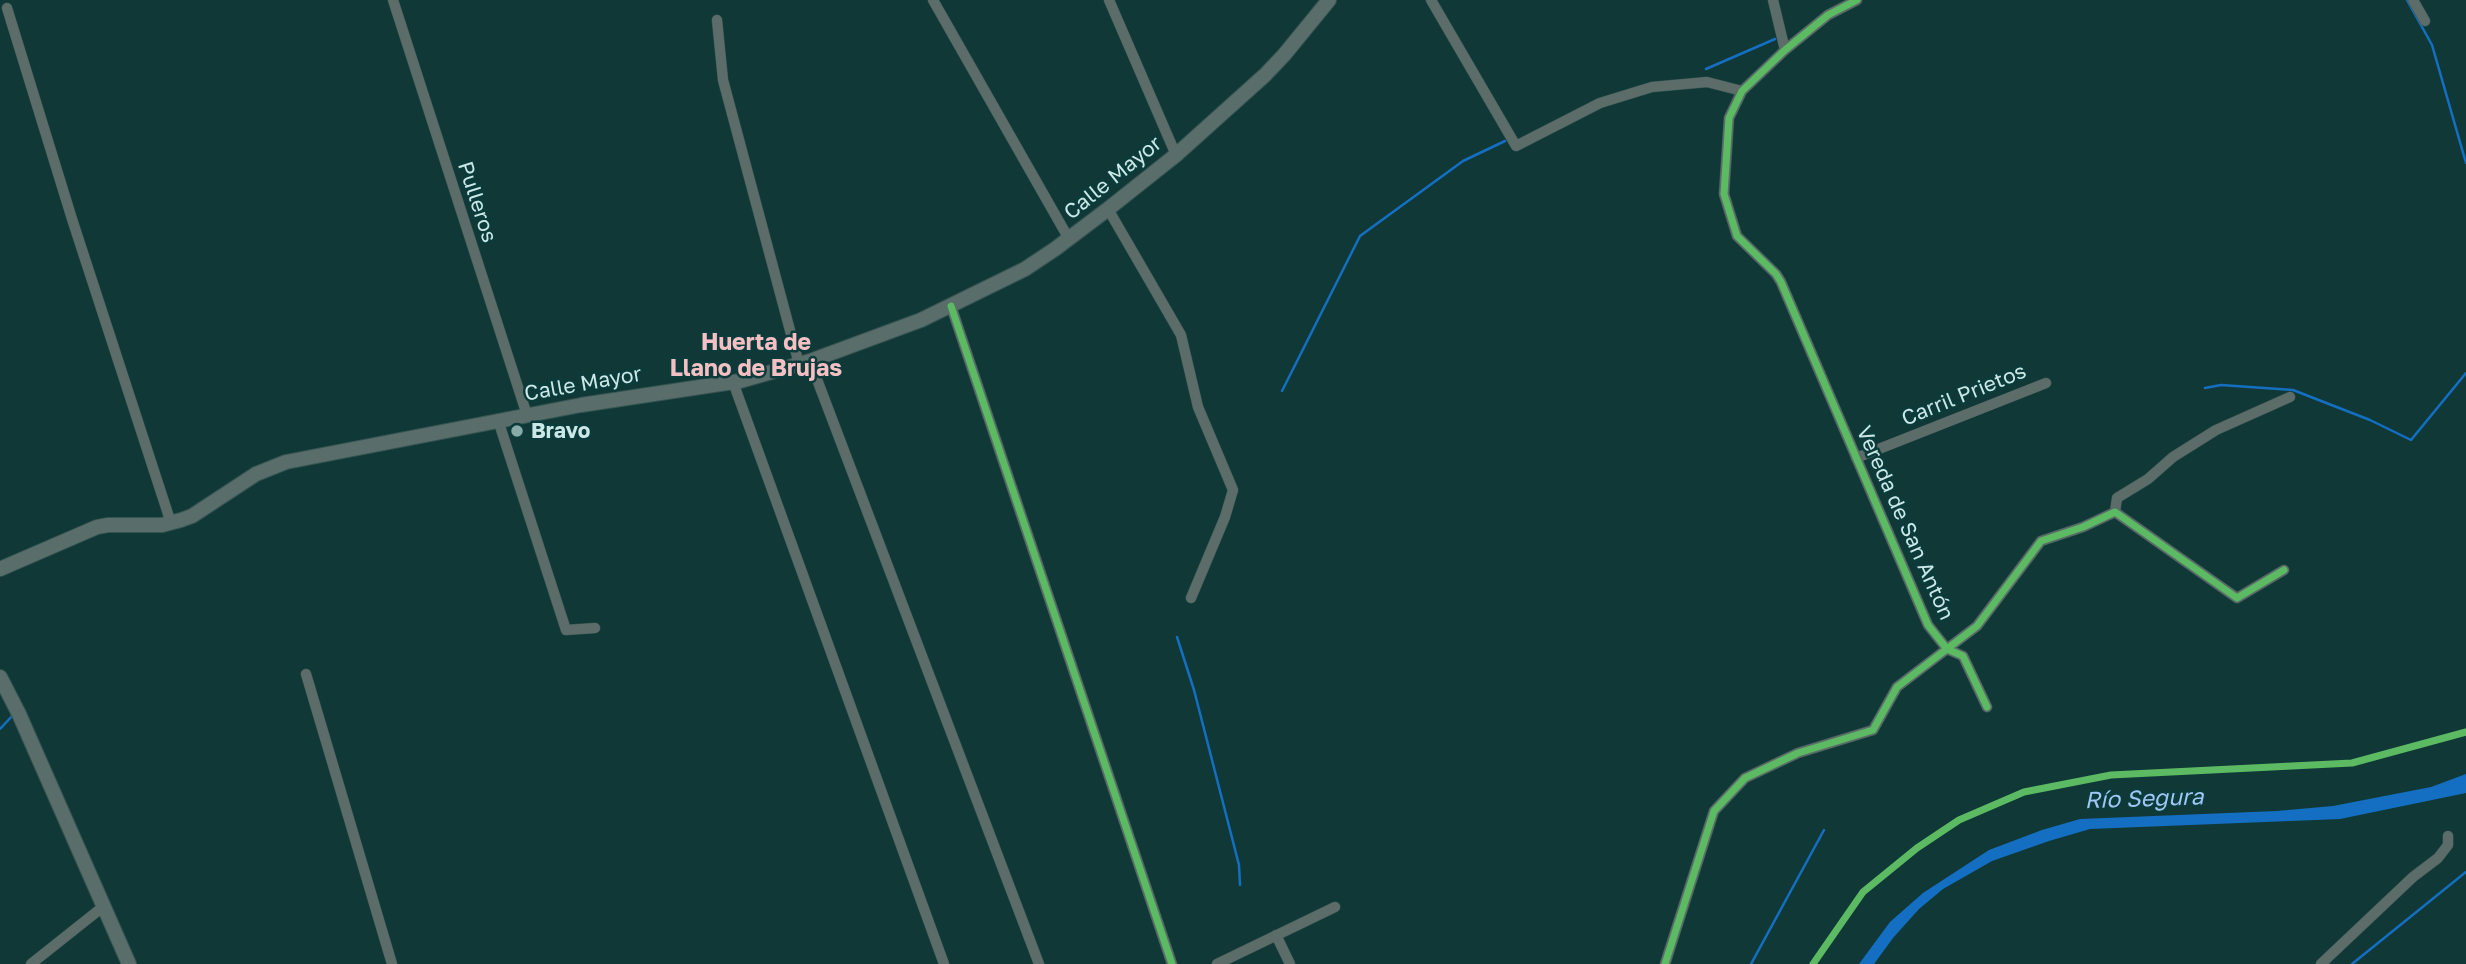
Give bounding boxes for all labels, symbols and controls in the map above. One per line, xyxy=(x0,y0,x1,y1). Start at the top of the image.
street label: Calle Mayor xyxy=(1059,131,1167,225)
street label: Pulleros xyxy=(452,158,502,246)
district label: Huerta de Llano de Brujas xyxy=(670,329,842,383)
street label: Carril Prietos xyxy=(1898,359,2030,431)
street label: Calle Mayor xyxy=(522,361,644,407)
place label: Bravo xyxy=(531,418,590,444)
street label: Vereda de San Antón xyxy=(1851,422,1959,624)
marker: Bravo xyxy=(509,423,525,439)
water label: Río Segura xyxy=(2084,783,2204,815)

